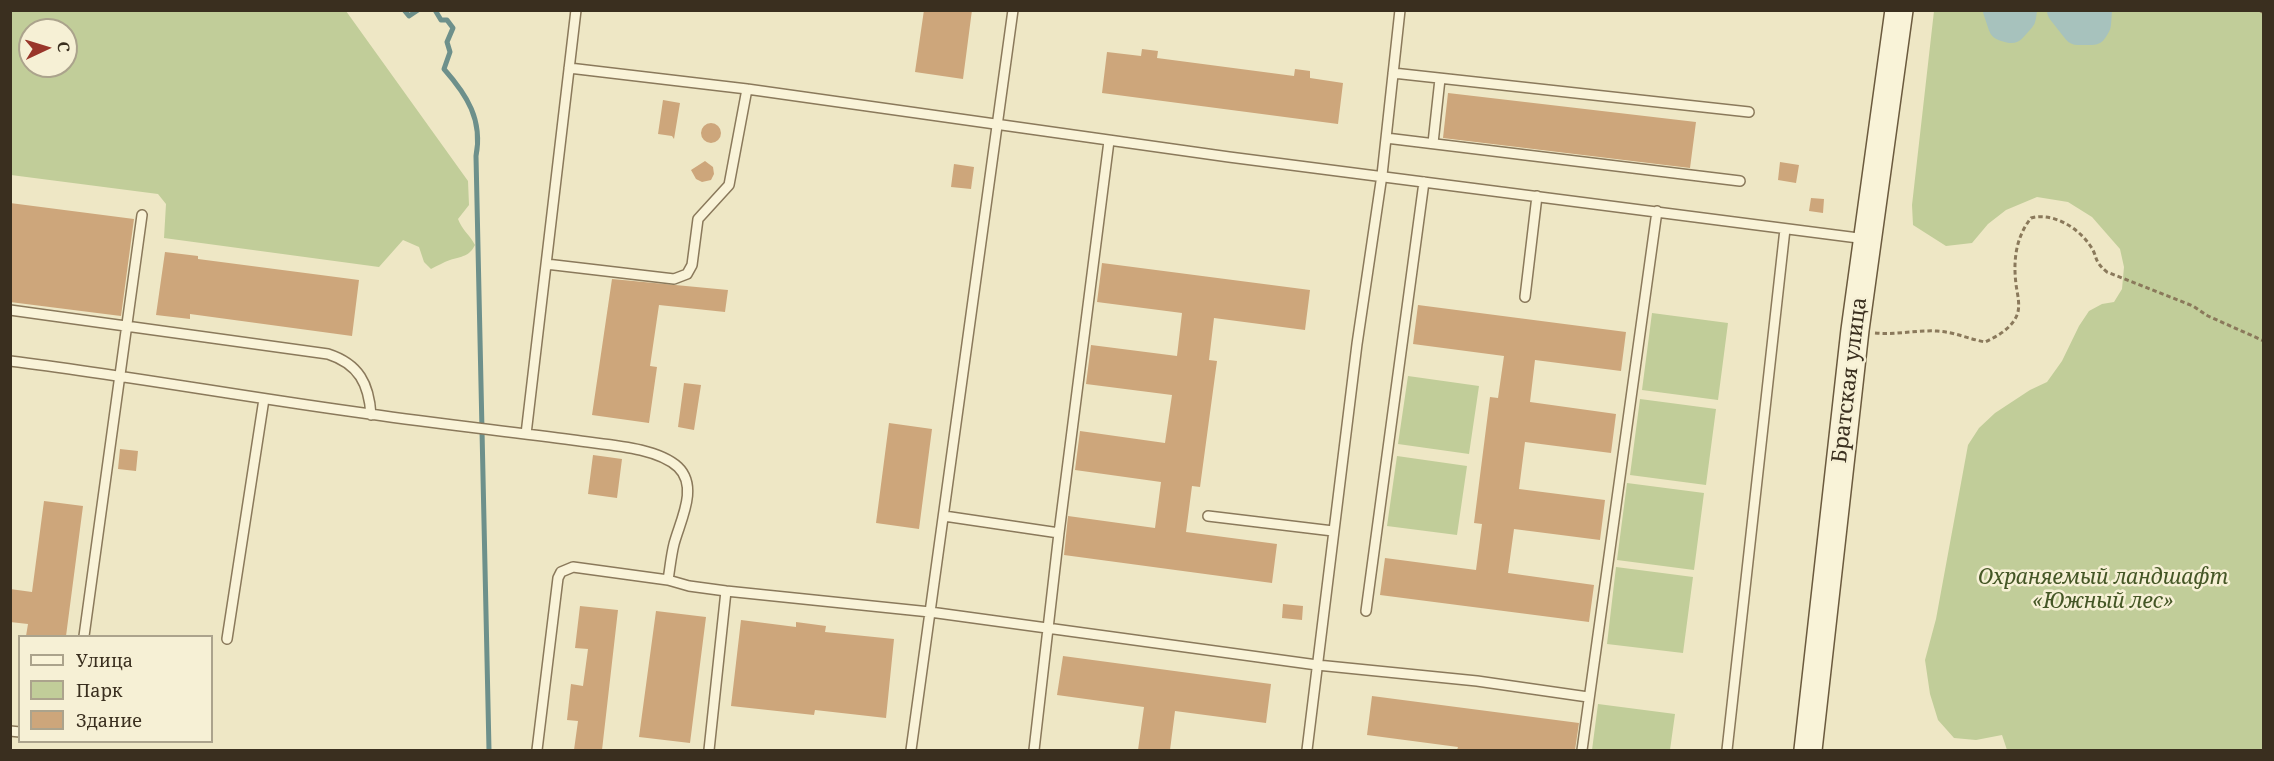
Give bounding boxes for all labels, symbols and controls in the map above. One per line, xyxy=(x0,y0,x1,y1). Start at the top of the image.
north arrow xyxy=(18,18,78,78)
text: С xyxy=(53,41,75,53)
street label: Братская улица xyxy=(1827,296,1873,464)
park label: Охраняемый ландшафт «Южный лес» xyxy=(1978,565,2228,615)
legend xyxy=(18,635,213,743)
text: Улица xyxy=(76,648,133,672)
text: Парк xyxy=(76,678,123,702)
text: Здание xyxy=(76,708,142,732)

